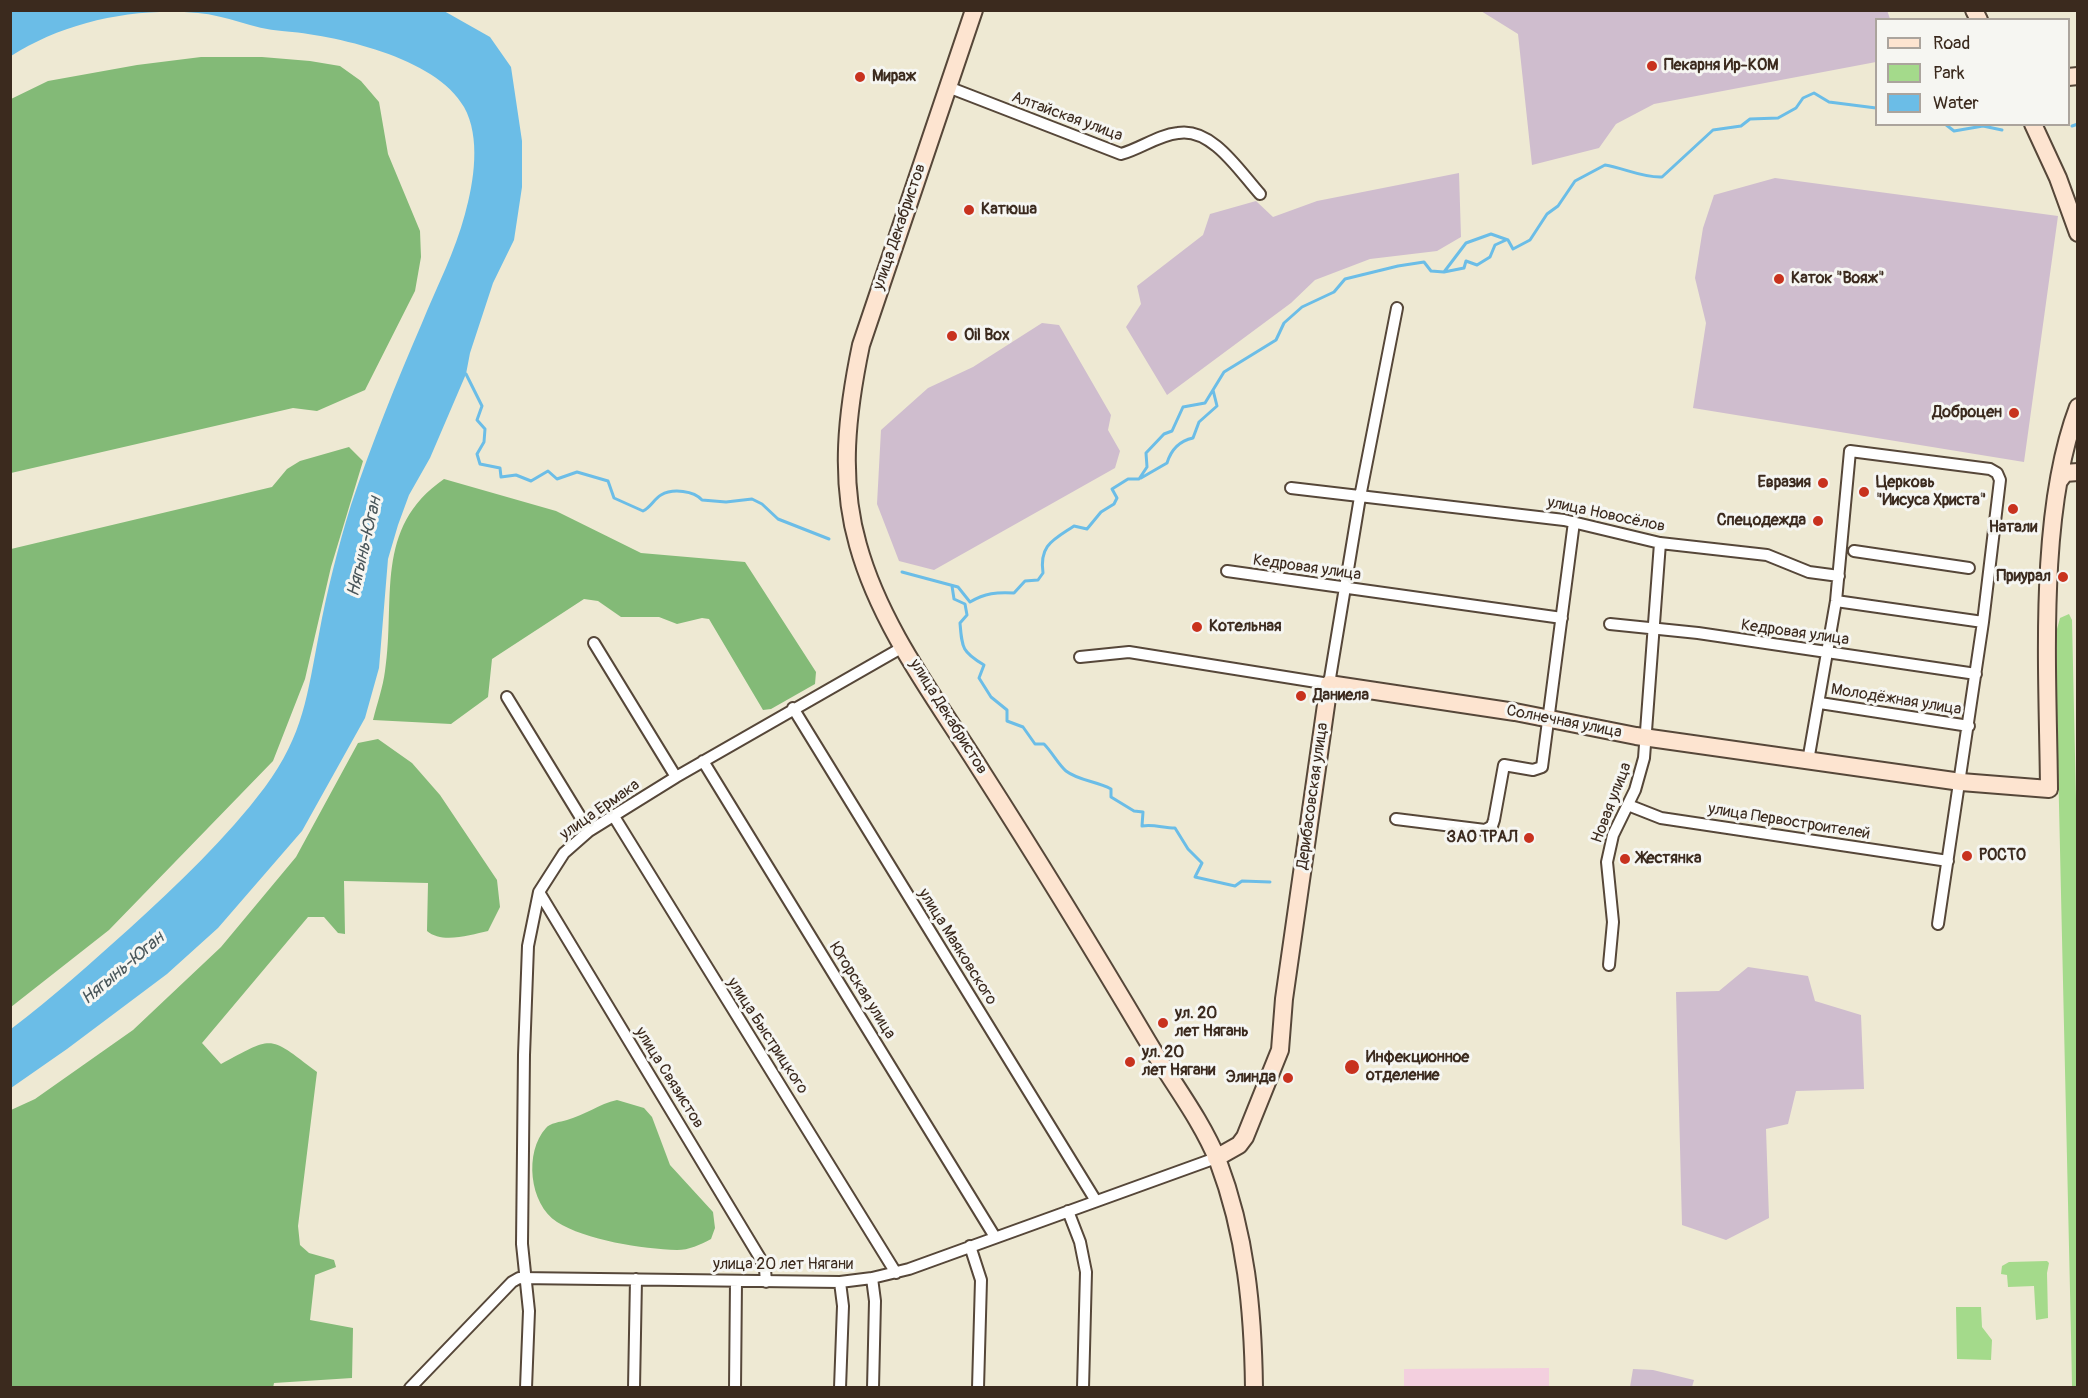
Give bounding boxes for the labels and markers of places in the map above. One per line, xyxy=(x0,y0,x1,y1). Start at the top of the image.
place label: Пекарня Ир-КОМ xyxy=(1664,56,1779,76)
marker: Пекарня Ир-КОМ xyxy=(1645,59,1659,73)
place label: Мираж xyxy=(872,67,916,87)
marker: Мираж xyxy=(853,70,867,84)
place label: Катюша xyxy=(981,200,1037,220)
marker: Катюша xyxy=(962,203,976,217)
place label: Каток "Вояж" xyxy=(1791,269,1884,289)
marker: Каток "Вояж" xyxy=(1772,272,1786,286)
place label: Oil Box xyxy=(964,326,1010,346)
marker: Oil Box xyxy=(945,329,959,343)
place label: Доброцен xyxy=(1933,403,2002,423)
marker: Доброцен xyxy=(2007,406,2021,420)
place label: Евразия xyxy=(1757,473,1811,493)
place label: Церковь "Иисуса Христа" xyxy=(1876,473,1986,511)
marker: Евразия xyxy=(1816,476,1830,490)
marker: Церковь "Иисуса Христа" xyxy=(1857,485,1871,499)
marker: Натали xyxy=(2006,502,2020,516)
place label: Спецодежда xyxy=(1717,511,1806,531)
marker: Спецодежда xyxy=(1811,514,1825,528)
place label: Натали xyxy=(1989,518,2037,538)
place label: Приурал xyxy=(1996,567,2051,587)
marker: Приурал xyxy=(2056,570,2070,584)
place label: Котельная xyxy=(1209,617,1281,637)
marker: Котельная xyxy=(1190,620,1204,634)
place label: Даниела xyxy=(1313,686,1369,706)
marker: Даниела xyxy=(1294,689,1308,703)
place label: ЗАО ТРАЛ xyxy=(1447,828,1517,848)
marker: ЗАО ТРАЛ xyxy=(1522,831,1536,845)
place label: РОСТО xyxy=(1979,846,2026,866)
place label: Жестянка xyxy=(1637,849,1702,869)
marker: РОСТО xyxy=(1960,849,1974,863)
marker: Жестянка xyxy=(1618,852,1632,866)
place label: ул. 20 лет Нягань xyxy=(1175,1004,1249,1042)
marker: ул. 20 лет Нягань xyxy=(1156,1016,1170,1030)
place label: ул. 20 лет Нягани xyxy=(1142,1043,1215,1081)
place label: Инфекционное отделение xyxy=(1366,1048,1469,1086)
marker: ул. 20 лет Нягани xyxy=(1123,1055,1137,1069)
marker: Инфекционное отделение xyxy=(1343,1058,1361,1076)
place label: Элинда xyxy=(1226,1068,1276,1088)
marker: Элинда xyxy=(1281,1071,1295,1085)

